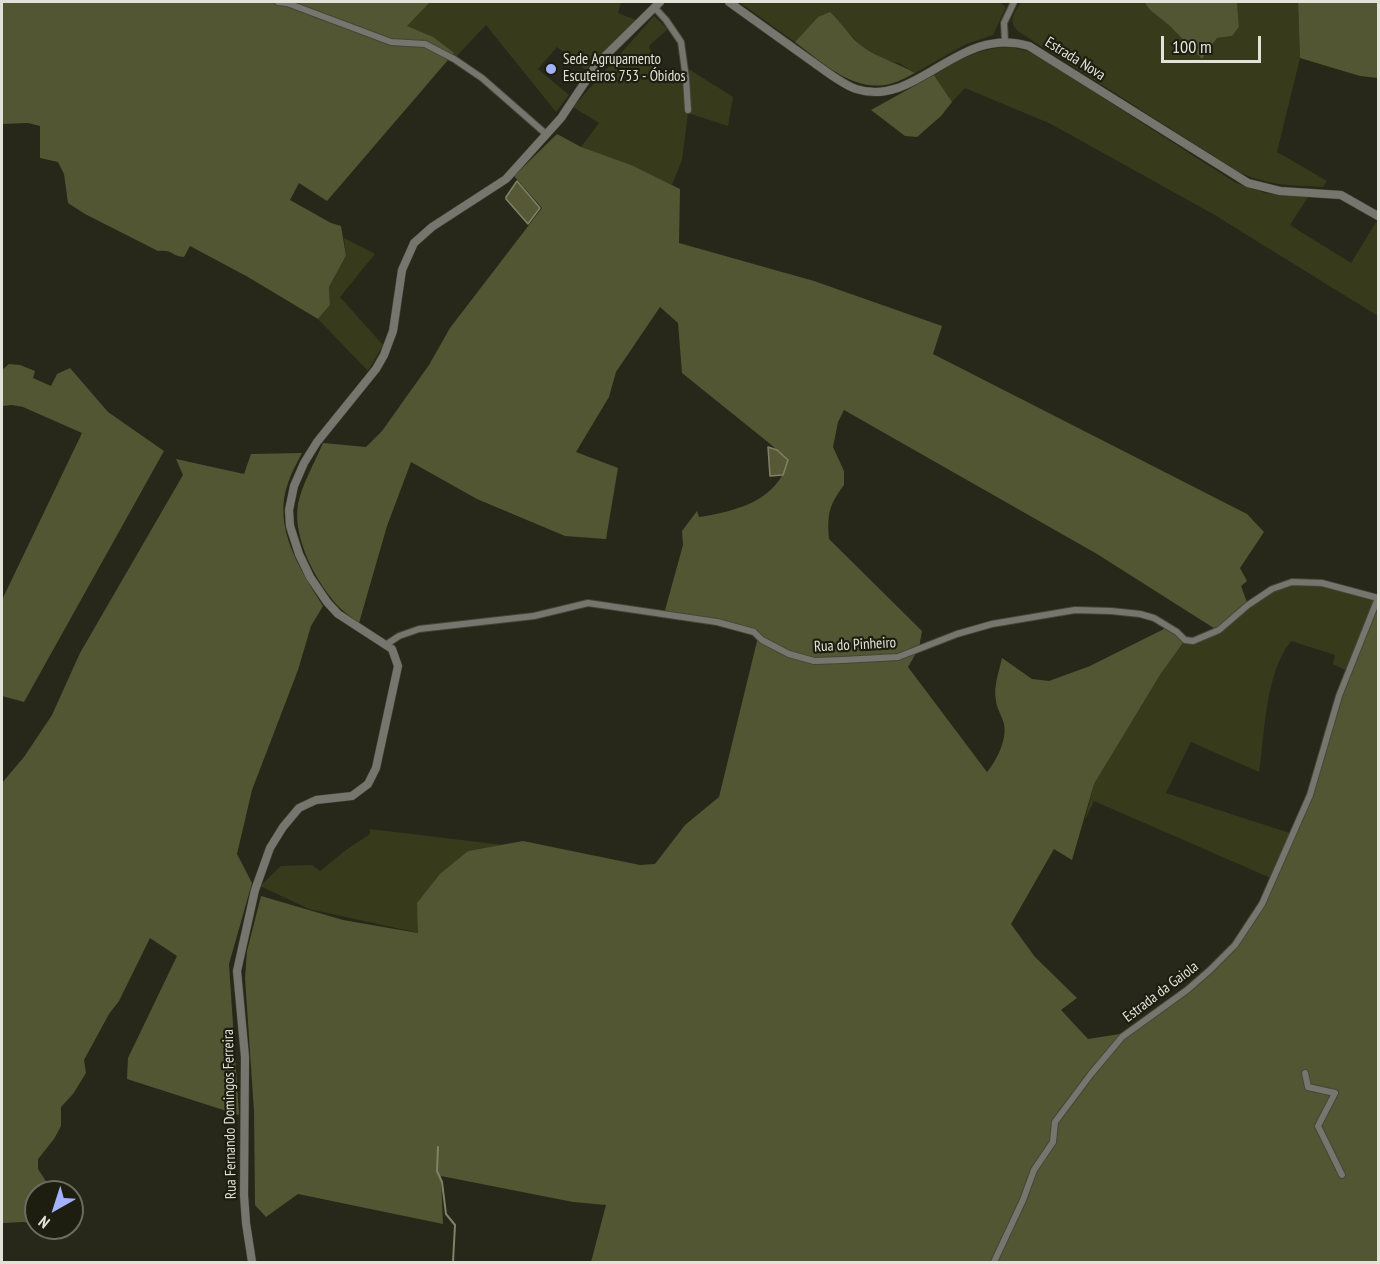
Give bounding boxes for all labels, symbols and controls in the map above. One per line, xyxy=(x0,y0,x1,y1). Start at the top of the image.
scale bar xyxy=(1164,24,1264,62)
street label: Estrada Nova xyxy=(1042,33,1108,85)
text: 100 m xyxy=(1172,35,1212,58)
place label: Sede Agrupamento Escuteiros 753 - Óbidos xyxy=(563,51,686,86)
marker: Sede Agrupamento Escuteiros 753 - Óbidos xyxy=(544,62,558,76)
street label: Rua do Pinheiro xyxy=(813,634,897,656)
street label: Estrada da Gaiola xyxy=(1120,958,1202,1026)
street label: Rua Fernando Domingos Ferreira xyxy=(220,1029,240,1199)
north arrow xyxy=(24,1180,84,1240)
text: N xyxy=(34,1212,54,1233)

